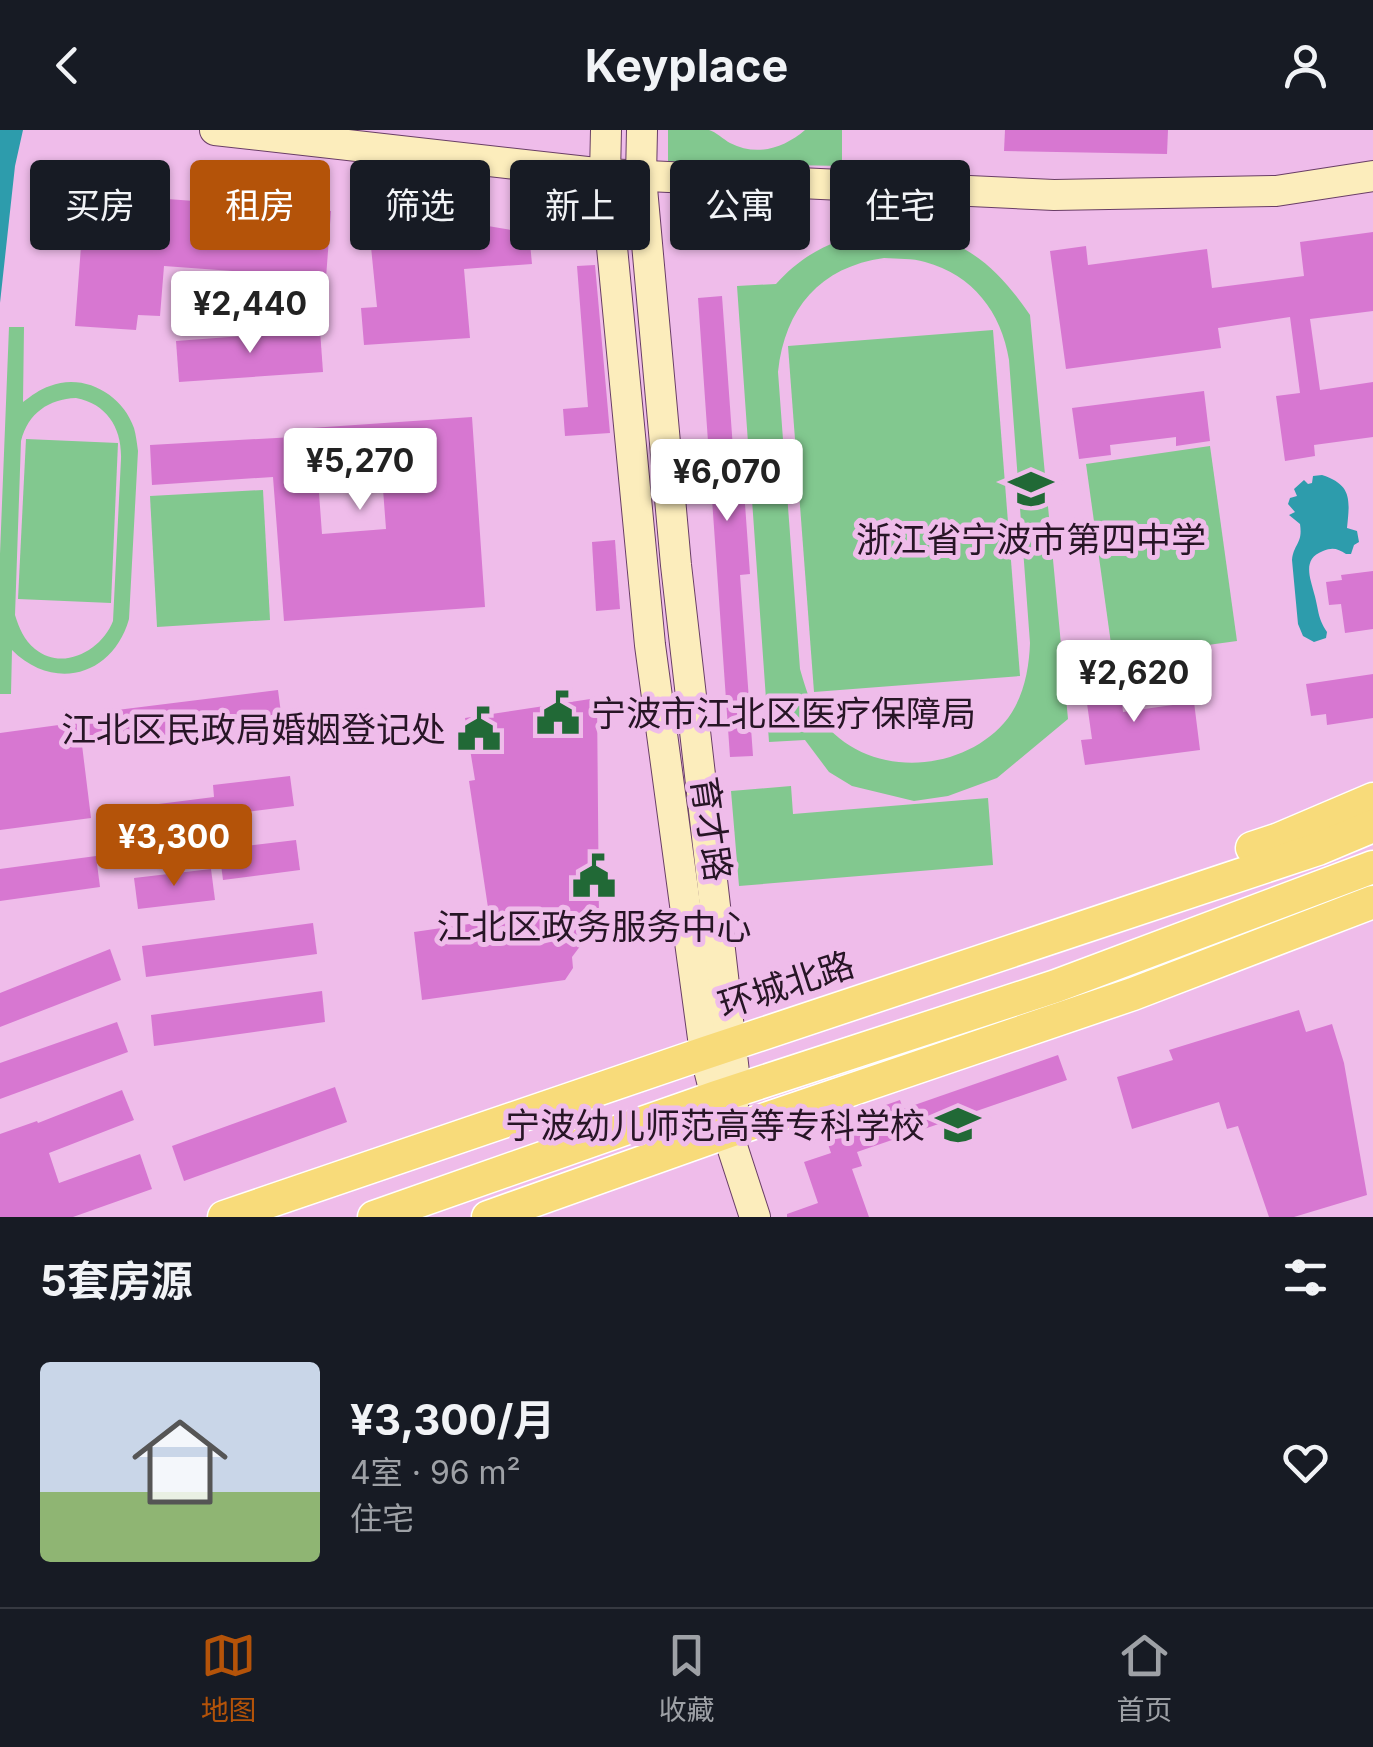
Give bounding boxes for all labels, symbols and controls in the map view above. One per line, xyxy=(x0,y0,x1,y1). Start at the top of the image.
icon: back xyxy=(40,38,95,93)
text: Keyplace xyxy=(585,38,788,93)
icon: person xyxy=(1278,38,1333,93)
chip: 买房 xyxy=(30,160,170,250)
chip: 租房 xyxy=(190,160,330,250)
chip: 筛选 xyxy=(350,160,490,250)
chip: 新上 xyxy=(510,160,650,250)
chip: 公寓 xyxy=(670,160,810,250)
chip: 住宅 xyxy=(830,160,970,250)
pin: ¥2,440 xyxy=(169,271,331,356)
text: ¥2,440 xyxy=(193,284,307,323)
pin: ¥5,270 xyxy=(279,428,441,513)
pin: ¥6,070 xyxy=(646,439,808,524)
text: ¥5,270 xyxy=(306,441,414,480)
text: ¥6,070 xyxy=(673,452,781,491)
school or university icon: 浙江省宁波市第四中学 xyxy=(1007,465,1055,513)
place label: 浙江省宁波市第四中学 xyxy=(856,518,1206,560)
pin: ¥2,620 xyxy=(1053,640,1215,725)
text: ¥2,620 xyxy=(1079,653,1189,692)
public building icon: 宁波市江北区医疗保障局 xyxy=(534,689,582,737)
place label: 宁波市江北区医疗保障局 xyxy=(591,692,976,734)
public building icon: 江北区民政局婚姻登记处 xyxy=(455,705,503,753)
place label: 江北区民政局婚姻登记处 xyxy=(61,708,446,750)
street label: 育才路 xyxy=(684,774,740,884)
pin: ¥3,300 xyxy=(93,804,255,889)
text: ¥3,300 xyxy=(118,817,230,856)
public building icon: 江北区政务服务中心 xyxy=(570,852,618,900)
place label: 江北区政务服务中心 xyxy=(436,905,752,947)
street label: 环城北路 xyxy=(713,942,859,1026)
school or university icon: 宁波幼儿师范高等专科学校 xyxy=(934,1101,982,1149)
place label: 宁波幼儿师范高等专科学校 xyxy=(505,1104,925,1146)
icon: filters xyxy=(1278,1250,1333,1305)
text: 5套房源 xyxy=(40,1255,193,1306)
text: ¥3,300/月 xyxy=(350,1394,555,1445)
icon: home xyxy=(120,1402,240,1522)
icon: heart xyxy=(1278,1435,1333,1490)
text: 4室 · 96 m² xyxy=(350,1453,521,1492)
text: 住宅 xyxy=(350,1499,414,1538)
tab: 地图 xyxy=(201,1628,257,1728)
tab: 收藏 xyxy=(658,1628,714,1728)
tab: 首页 xyxy=(1116,1628,1172,1728)

